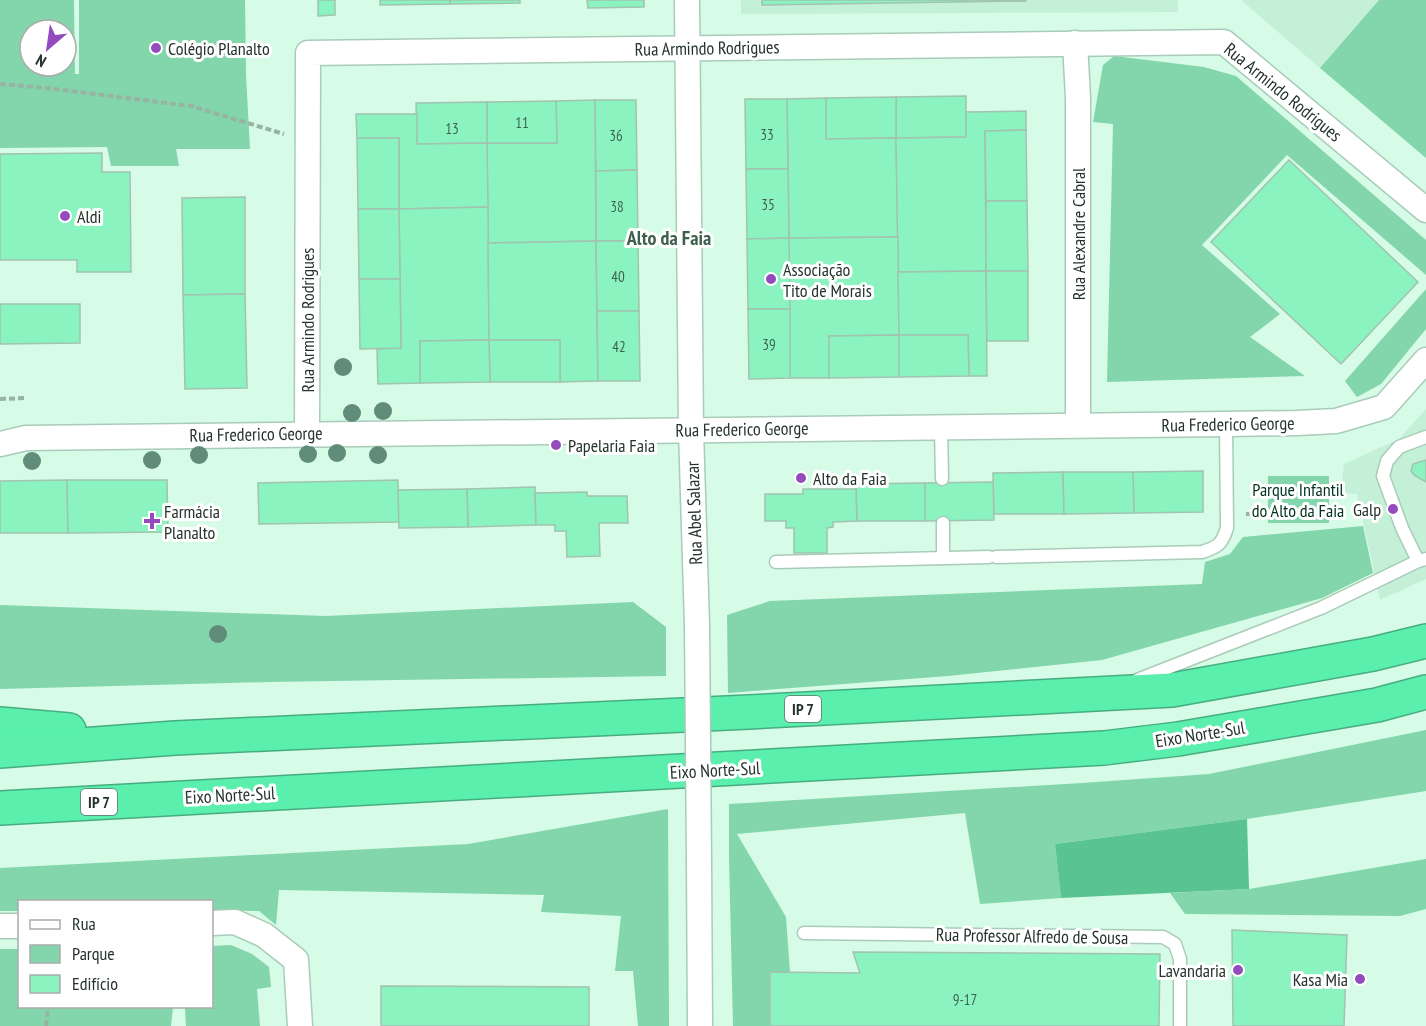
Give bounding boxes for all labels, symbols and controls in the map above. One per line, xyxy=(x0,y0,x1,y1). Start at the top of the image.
north arrow xyxy=(18,18,78,78)
street label: Rua Armindo Rodrigues xyxy=(634,35,780,61)
place label: Colégio Planalto xyxy=(168,37,270,60)
street label: Rua Armindo Rodrigues xyxy=(1219,38,1347,146)
marker: Colégio Planalto xyxy=(149,41,163,55)
text: N xyxy=(32,50,49,72)
house number: 11 xyxy=(515,113,529,132)
house number: 13 xyxy=(445,119,459,138)
house number: 33 xyxy=(760,125,774,144)
house number: 36 xyxy=(609,126,623,145)
street label: Rua Alexandre Cabral xyxy=(1067,167,1090,300)
house number: 35 xyxy=(761,195,775,214)
house number: 38 xyxy=(610,197,624,216)
place label: Aldi xyxy=(77,205,101,228)
marker: Aldi xyxy=(58,209,72,223)
district label: Alto da Faia xyxy=(626,225,711,251)
street label: Rua Armindo Rodrigues xyxy=(296,248,319,392)
place label: Associação Tito de Morais xyxy=(783,258,872,302)
house number: 40 xyxy=(611,267,625,286)
marker: Associação Tito de Morais xyxy=(764,272,778,286)
house number: 39 xyxy=(762,335,776,354)
house number: 42 xyxy=(612,337,626,356)
street label: Rua Frederico George xyxy=(1161,411,1295,437)
street label: Rua Frederico George xyxy=(675,416,809,442)
street label: Rua Frederico George xyxy=(189,421,323,447)
place label: Papelaria Faia xyxy=(568,434,655,457)
marker: Papelaria Faia xyxy=(549,438,563,452)
street label: Rua Abel Salazar xyxy=(681,461,707,565)
place label: Alto da Faia xyxy=(813,467,887,490)
marker: Alto da Faia xyxy=(794,471,808,485)
park label: Parque Infantil do Alto da Faia xyxy=(1252,478,1345,522)
place label: Galp xyxy=(1353,498,1381,521)
place label: Farmácia Planalto xyxy=(164,500,220,544)
marker: Galp xyxy=(1386,502,1400,516)
marker: Farmácia Planalto xyxy=(145,514,159,528)
road number: IP 7 xyxy=(785,696,821,722)
street label: Eixo Norte-Sul xyxy=(1154,715,1247,752)
street label: Eixo Norte-Sul xyxy=(669,756,761,784)
street label: Eixo Norte-Sul xyxy=(184,781,276,809)
road number: IP 7 xyxy=(81,789,117,815)
legend xyxy=(18,900,213,1008)
text: Rua xyxy=(72,912,96,935)
street label: Rua Professor Alfredo de Sousa xyxy=(936,923,1128,949)
text: Parque xyxy=(72,942,115,965)
place label: Lavandaria xyxy=(1158,959,1226,982)
marker: Lavandaria xyxy=(1231,963,1245,977)
place label: Kasa Mia xyxy=(1293,968,1348,991)
text: Edifício xyxy=(72,972,118,995)
marker: Kasa Mia xyxy=(1353,972,1367,986)
house number: 9-17 xyxy=(953,990,977,1009)

